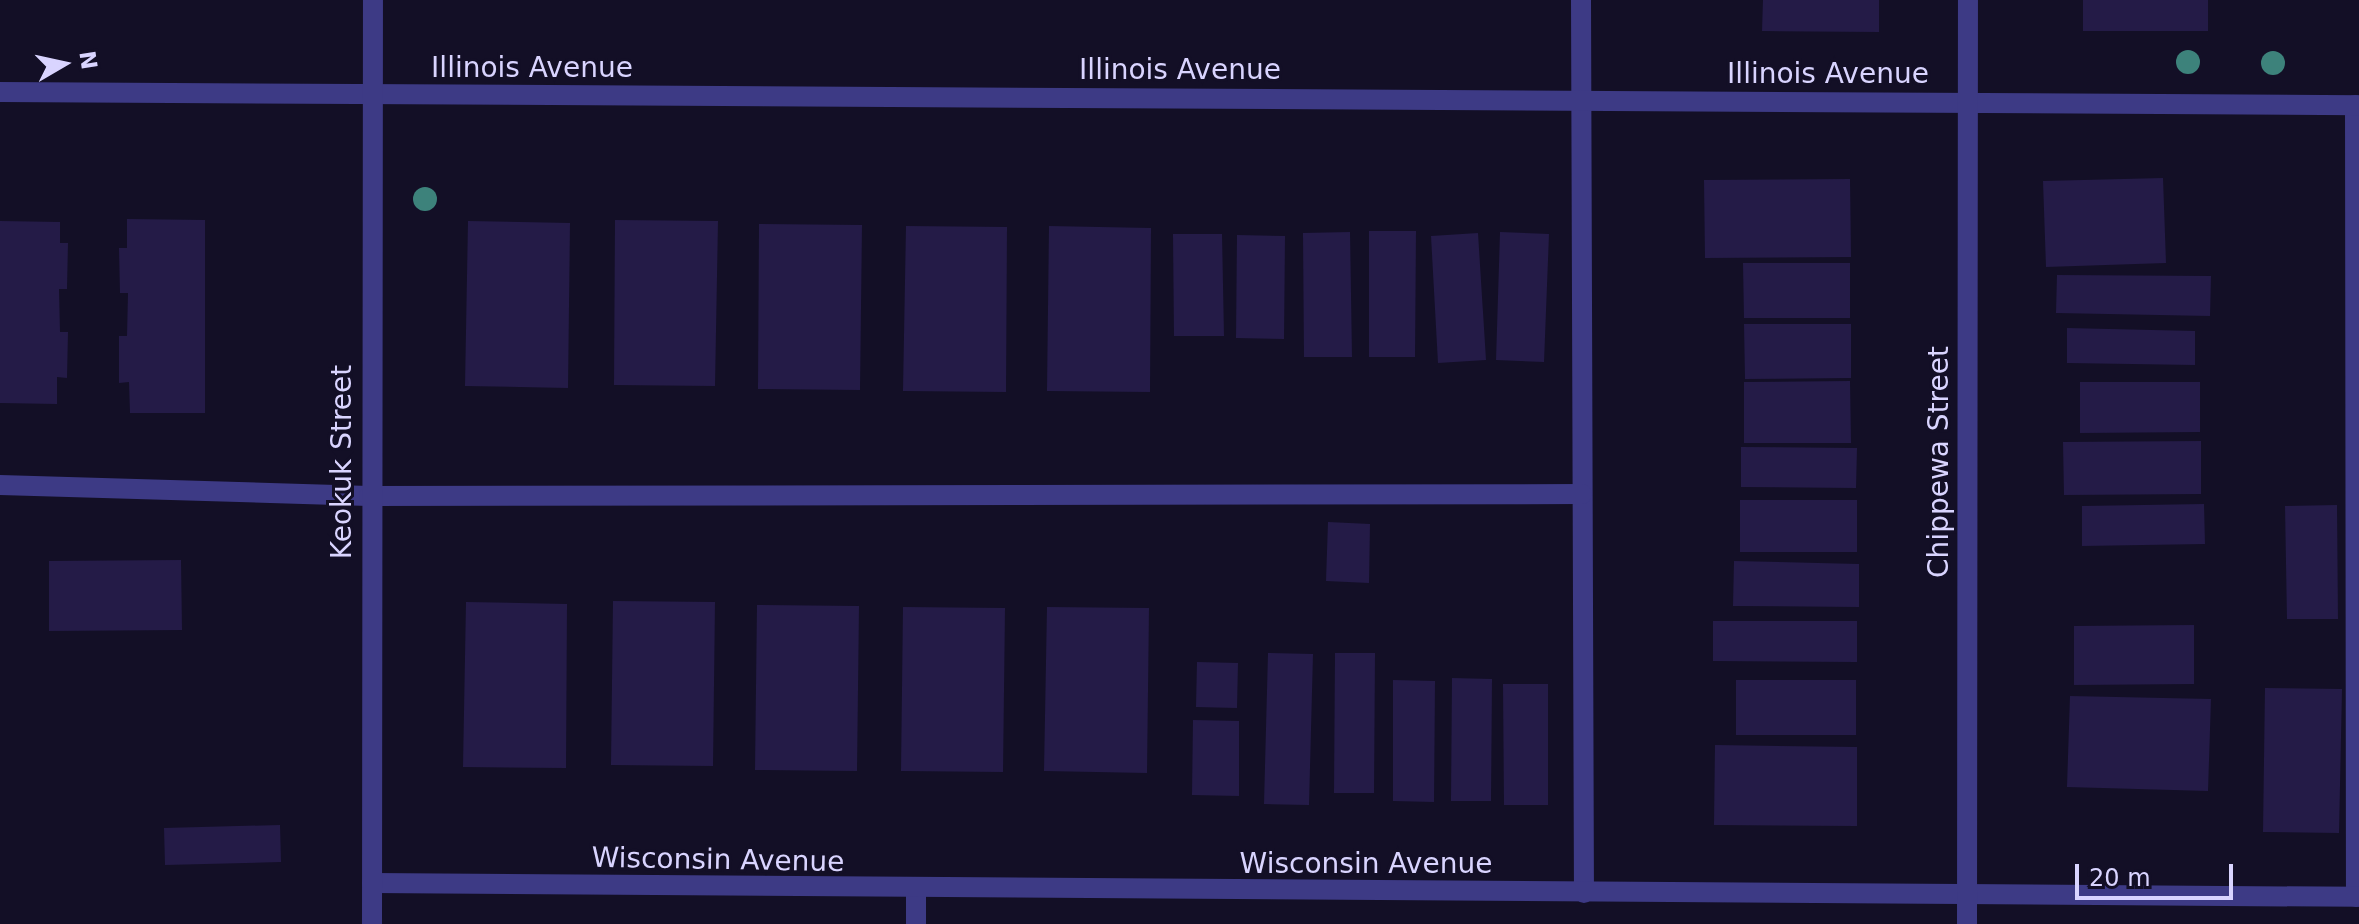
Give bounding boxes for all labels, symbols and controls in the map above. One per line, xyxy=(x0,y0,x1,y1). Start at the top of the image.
north arrow xyxy=(24,24,104,104)
text: N xyxy=(74,49,102,71)
street label: Illinois Avenue xyxy=(431,51,633,85)
street label: Illinois Avenue xyxy=(1079,53,1281,87)
street label: Illinois Avenue xyxy=(1727,57,1929,91)
street label: Chippewa Street xyxy=(1922,346,1956,578)
street label: Keokuk Street xyxy=(325,365,359,559)
street label: Wisconsin Avenue xyxy=(591,841,845,879)
street label: Wisconsin Avenue xyxy=(1240,847,1492,881)
scale bar xyxy=(2079,848,2237,898)
text: 20 m xyxy=(2089,864,2151,892)

